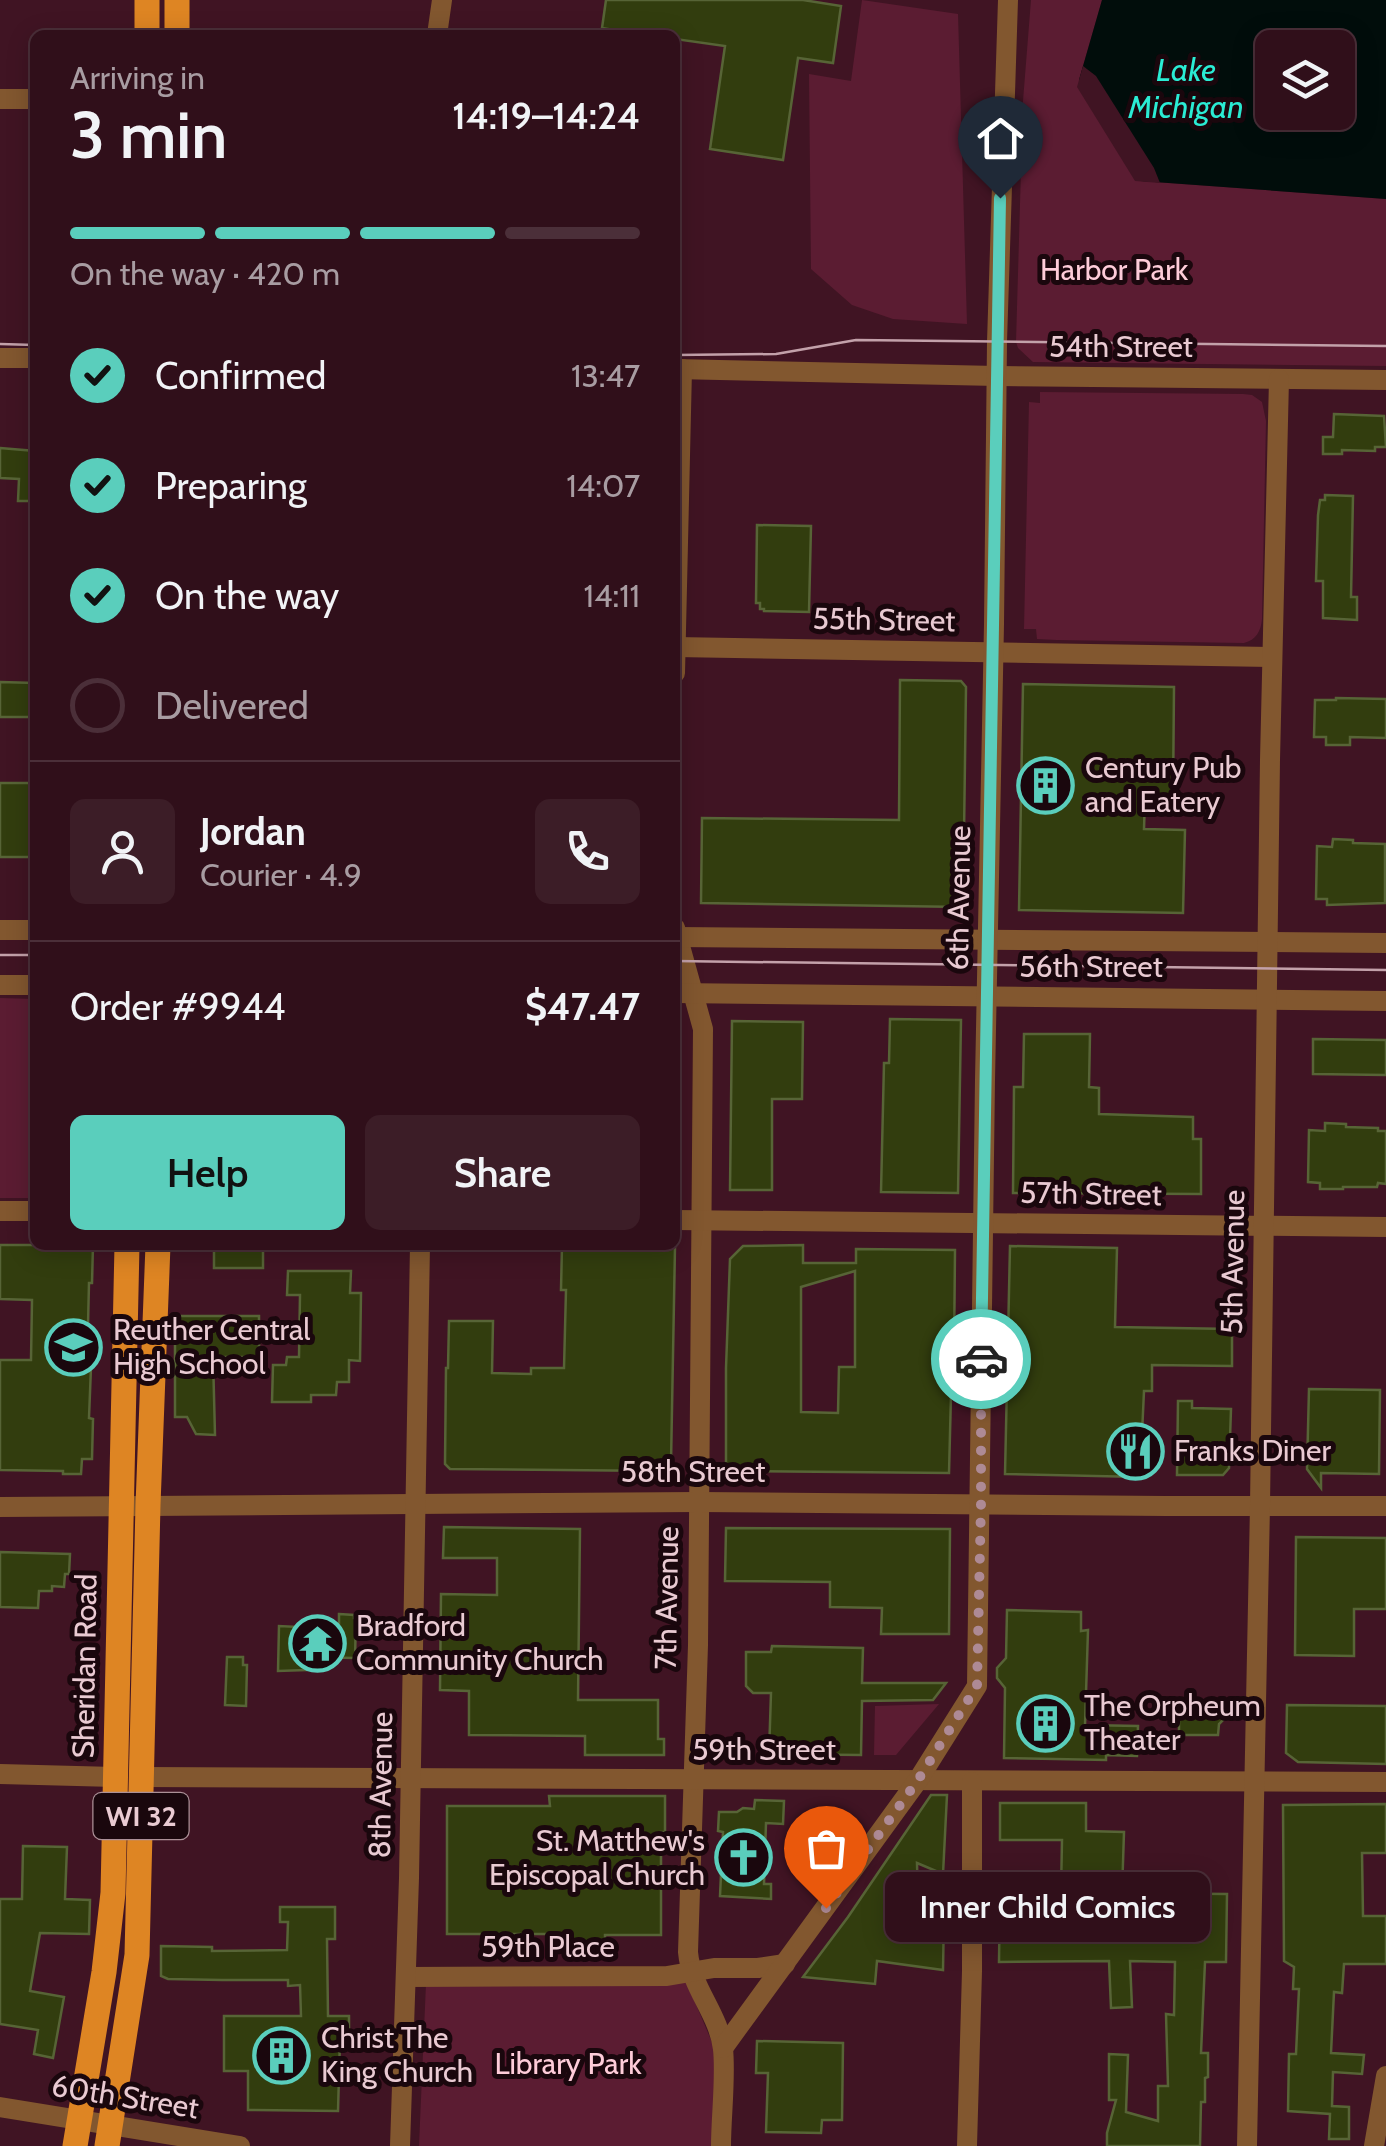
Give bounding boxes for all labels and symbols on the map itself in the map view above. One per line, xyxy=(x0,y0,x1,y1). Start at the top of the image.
water label: Lake Michigan xyxy=(1127,50,1244,126)
pin xyxy=(958,96,1043,199)
park label: Harbor Park xyxy=(1040,251,1189,288)
street label: 54th Street xyxy=(1049,328,1193,365)
street label: 55th Street xyxy=(812,600,956,639)
place label: Century Pub and Eatery xyxy=(1085,749,1242,820)
building icon: Century Pub and Eatery xyxy=(1016,755,1076,815)
street label: 6th Avenue xyxy=(939,825,978,971)
street label: 56th Street xyxy=(1019,948,1163,985)
street label: 57th Street xyxy=(1020,1174,1162,1213)
street label: 5th Avenue xyxy=(1213,1189,1252,1335)
courier xyxy=(931,1309,1031,1409)
place label: Reuther Central High School xyxy=(113,1311,310,1382)
school or university icon: Reuther Central High School xyxy=(44,1317,104,1377)
restaurant icon: Franks Diner xyxy=(1105,1421,1165,1481)
place label: Franks Diner xyxy=(1174,1432,1331,1469)
street label: 58th Street xyxy=(621,1453,765,1490)
street label: 7th Avenue xyxy=(647,1526,686,1670)
street label: Sheridan Road xyxy=(64,1573,105,1759)
place label: Bradford Community Church xyxy=(356,1607,603,1678)
temple icon: Bradford Community Church xyxy=(287,1613,347,1673)
place label: The Orpheum Theater xyxy=(1084,1687,1261,1758)
building icon: The Orpheum Theater xyxy=(1015,1693,1075,1753)
street label: 8th Avenue xyxy=(361,1711,400,1859)
street label: 59th Street xyxy=(692,1731,836,1768)
road number: WI 32 xyxy=(94,1793,188,1839)
pin xyxy=(784,1806,869,1909)
place label: St. Matthew's Episcopal Church xyxy=(489,1822,705,1893)
church icon: St. Matthew's Episcopal Church xyxy=(714,1828,774,1888)
callout: Inner Child Comics xyxy=(886,1873,1211,1943)
street label: 59th Place xyxy=(481,1928,615,1965)
place label: Christ The King Church xyxy=(321,2019,473,2090)
building icon: Christ The King Church xyxy=(252,2025,312,2085)
park label: Library Park xyxy=(494,2045,642,2082)
street label: 60th Street xyxy=(49,2067,201,2126)

